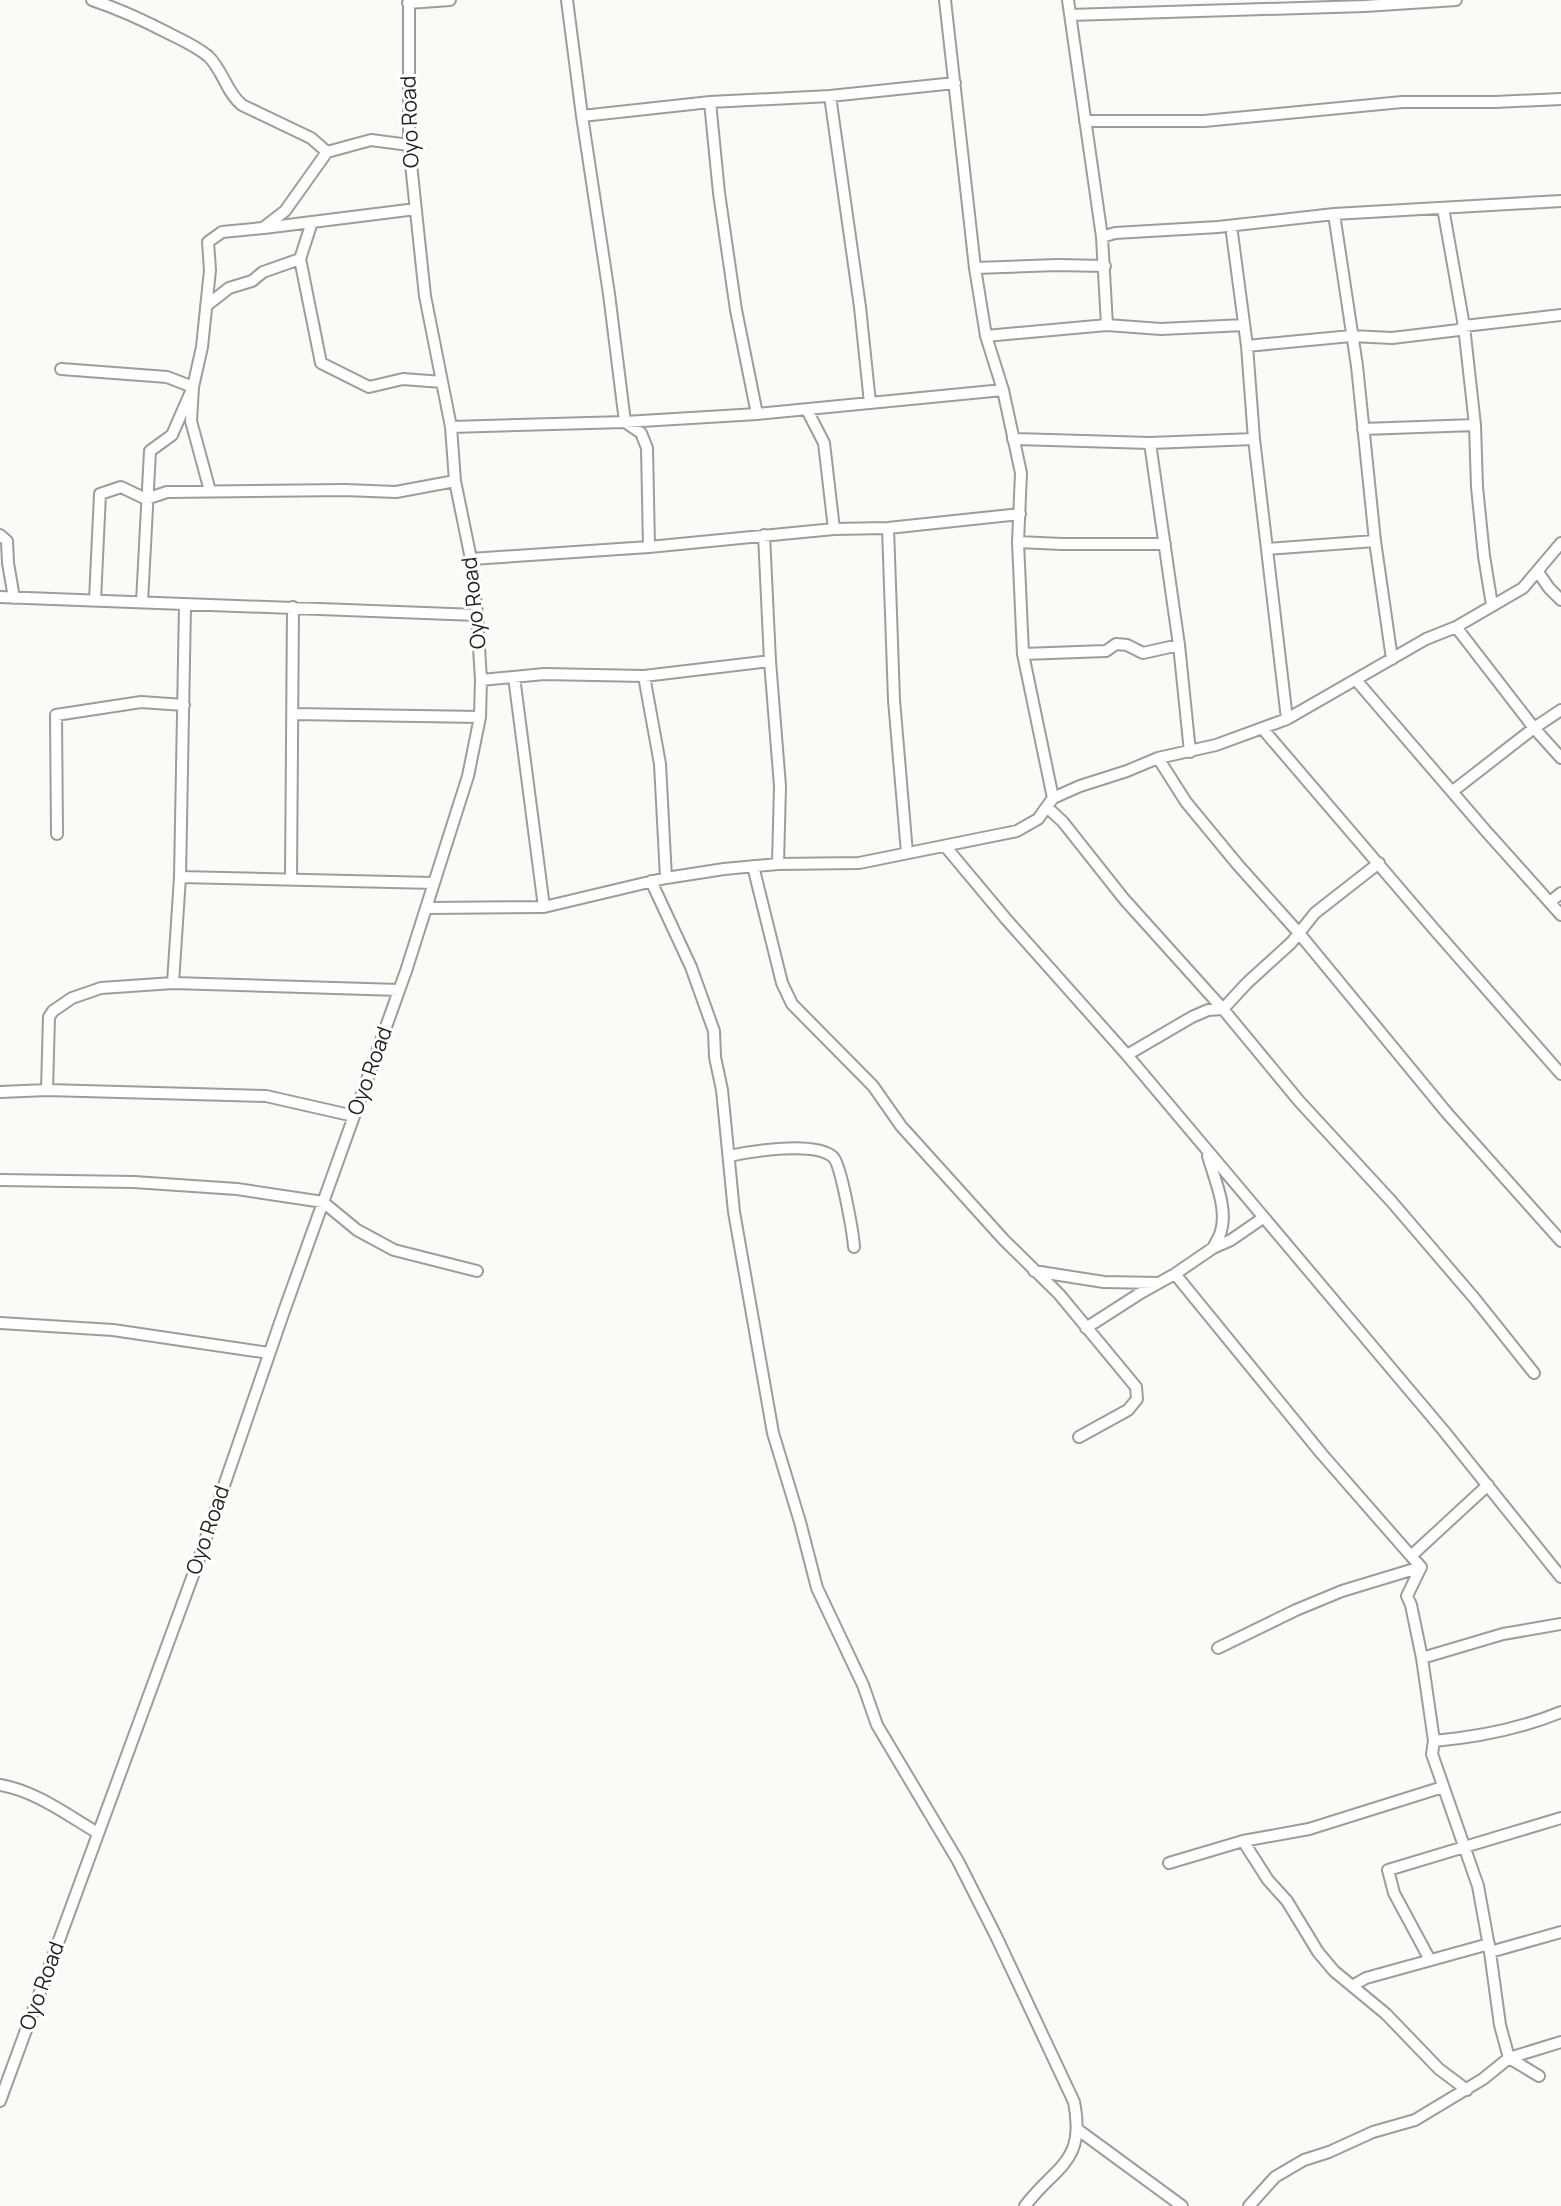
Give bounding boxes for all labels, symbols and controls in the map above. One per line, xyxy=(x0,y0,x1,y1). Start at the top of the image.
street label: Oyo Road xyxy=(393,75,425,169)
street label: Oyo Road xyxy=(454,556,492,650)
street label: Oyo Road xyxy=(340,1023,398,1119)
street label: Oyo Road xyxy=(179,1482,235,1578)
street label: Oyo Road xyxy=(12,1938,70,2034)

